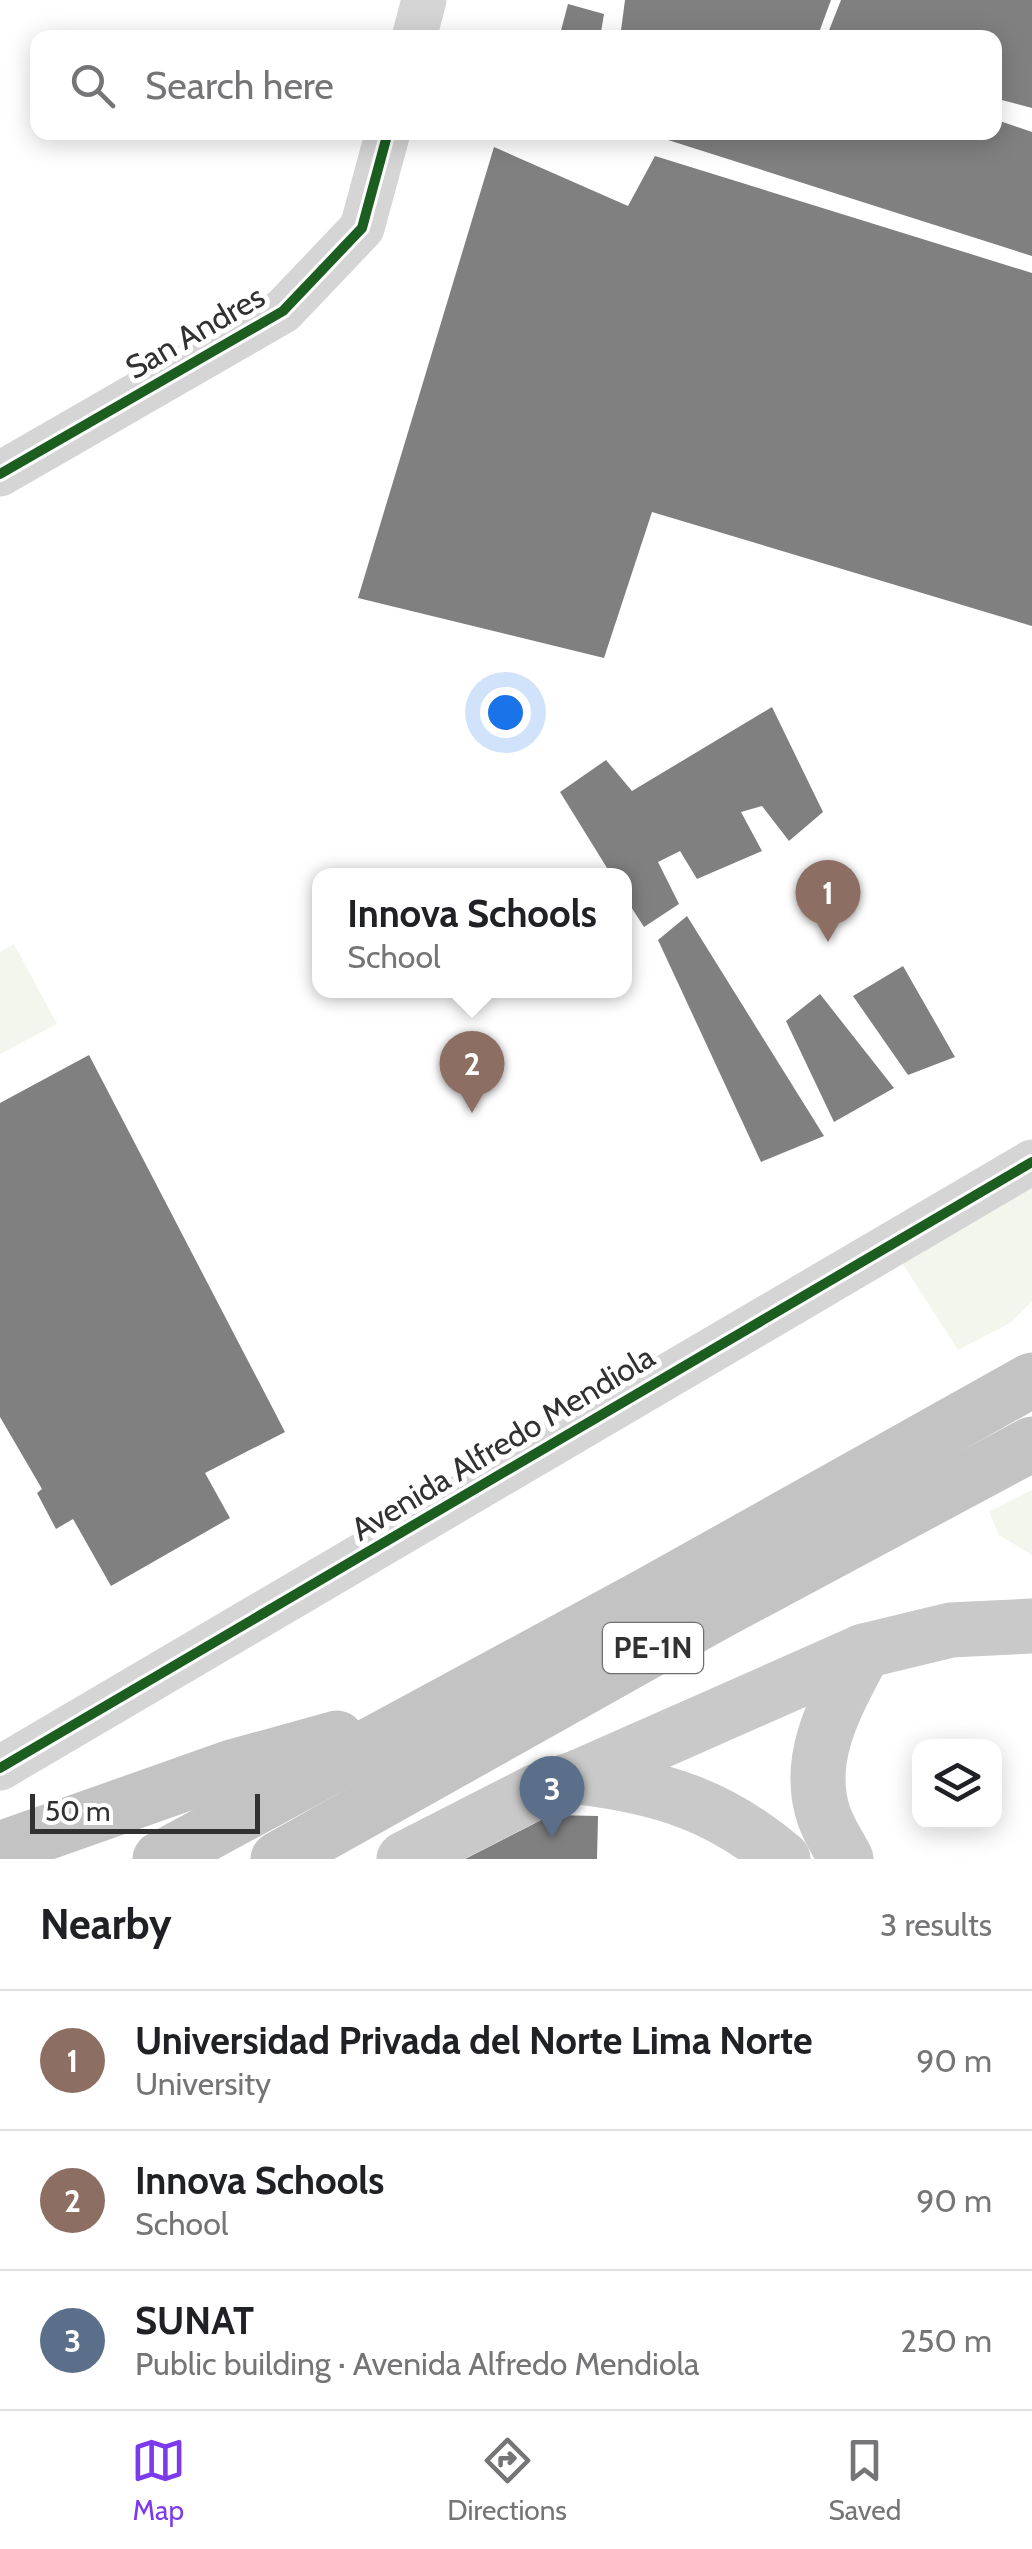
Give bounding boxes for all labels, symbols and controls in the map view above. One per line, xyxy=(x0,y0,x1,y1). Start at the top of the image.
search box xyxy=(30,30,1002,140)
icon: search xyxy=(65,58,120,113)
text: Search here xyxy=(145,62,334,109)
street label: San Andres xyxy=(118,276,271,387)
your location xyxy=(480,687,531,738)
pin: 1 xyxy=(796,860,860,942)
popup xyxy=(312,868,632,998)
text: Innova Schools xyxy=(347,890,597,937)
text: School xyxy=(347,937,441,976)
pin: 2 xyxy=(440,1030,504,1113)
street label: Avenida Alfredo Mendiola xyxy=(344,1336,662,1549)
road number: PE-1N xyxy=(603,1623,703,1673)
map controls xyxy=(912,1739,1002,1829)
button: layers xyxy=(912,1739,1002,1829)
pin: 3 xyxy=(520,1756,584,1838)
scale bar xyxy=(30,1789,260,1834)
text: 50 m xyxy=(45,1794,111,1828)
text: Nearby xyxy=(40,1898,172,1950)
text: 3 results xyxy=(880,1905,992,1944)
text: Universidad Privada del Norte Lima Norte xyxy=(135,2017,813,2064)
text: 1 xyxy=(67,2041,78,2080)
text: 90 m xyxy=(916,2041,992,2080)
text: University xyxy=(135,2064,271,2103)
text: Innova Schools xyxy=(135,2157,384,2204)
text: 2 xyxy=(64,2181,81,2220)
text: 90 m xyxy=(916,2181,992,2220)
text: School xyxy=(135,2204,228,2243)
text: SUNAT xyxy=(135,2297,254,2344)
text: 3 xyxy=(64,2321,81,2360)
text: 250 m xyxy=(900,2321,992,2360)
text: Public building · Avenida Alfredo Mendiola xyxy=(135,2344,699,2383)
tab: Map xyxy=(131,2433,186,2527)
tab: Directions xyxy=(447,2433,567,2527)
tab: Saved xyxy=(829,2433,901,2527)

